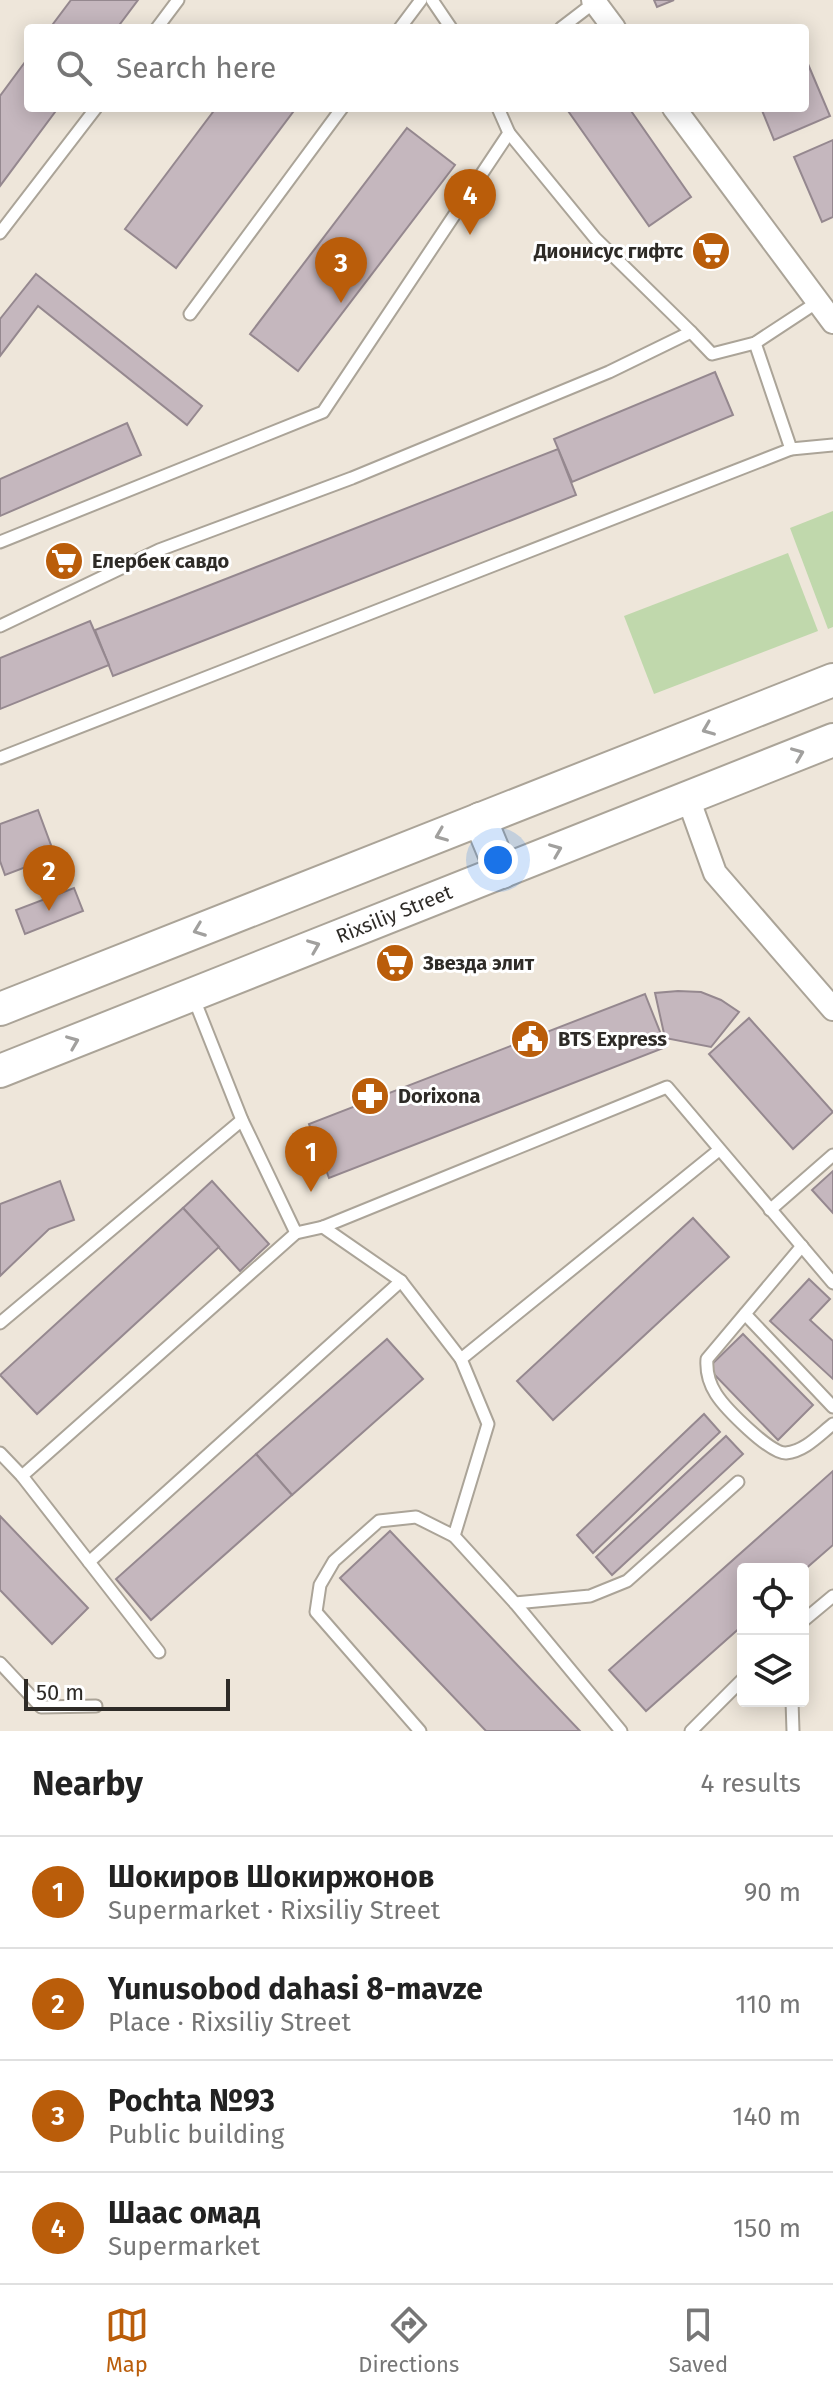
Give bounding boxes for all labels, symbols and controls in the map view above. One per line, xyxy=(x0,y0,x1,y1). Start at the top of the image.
search box xyxy=(24,24,809,112)
icon: search xyxy=(52,46,96,90)
text: Search here xyxy=(116,50,276,86)
pin: 4 xyxy=(444,169,496,235)
supermarket icon: Дионисус гифтс xyxy=(690,230,732,272)
pin: 3 xyxy=(315,237,367,303)
place label: Дионисус гифтс xyxy=(533,239,683,263)
supermarket icon: Елербек савдо xyxy=(43,540,85,582)
place label: Елербек савдо xyxy=(92,549,229,573)
one-way arrow xyxy=(702,719,716,736)
one-way arrow xyxy=(790,748,804,764)
one-way arrow xyxy=(435,825,449,842)
your location xyxy=(478,840,518,880)
one-way arrow xyxy=(548,843,562,860)
pin: 2 xyxy=(23,845,75,911)
street label: Rixsiliy Street xyxy=(332,880,456,948)
one-way arrow xyxy=(193,920,207,937)
one-way arrow xyxy=(306,939,320,956)
supermarket icon: Звезда элит xyxy=(374,942,416,984)
place label: Звезда элит xyxy=(422,951,535,975)
public building icon: BTS Express xyxy=(509,1018,551,1060)
place label: BTS Express xyxy=(558,1027,667,1051)
one-way arrow xyxy=(65,1035,79,1052)
pharmacy icon: Dorixona xyxy=(349,1075,391,1117)
place label: Dorixona xyxy=(398,1084,481,1108)
pin: 1 xyxy=(285,1126,337,1192)
map controls xyxy=(737,1563,809,1707)
button: locate xyxy=(737,1563,809,1635)
button: layers xyxy=(737,1635,809,1707)
scale bar xyxy=(24,1675,230,1711)
text: 50 m xyxy=(36,1679,84,1706)
text: Nearby xyxy=(32,1763,143,1804)
text: 4 results xyxy=(700,1768,801,1799)
text: Шокиров Шокиржонов xyxy=(108,1859,434,1895)
text: 1 xyxy=(52,1877,64,1908)
text: 90 m xyxy=(744,1877,801,1908)
text: Supermarket · Rixsiliy Street xyxy=(108,1895,440,1926)
text: Yunusobod dahasi 8-mavze xyxy=(108,1971,483,2007)
text: 2 xyxy=(51,1989,65,2020)
text: 110 m xyxy=(735,1989,801,2020)
text: Place · Rixsiliy Street xyxy=(108,2007,351,2038)
text: Pochta №93 xyxy=(108,2083,275,2119)
text: 3 xyxy=(51,2101,65,2132)
text: 140 m xyxy=(732,2101,801,2132)
text: Public building xyxy=(108,2119,284,2150)
text: Шаас омад xyxy=(108,2195,260,2231)
text: 4 xyxy=(51,2213,65,2244)
text: 150 m xyxy=(733,2213,801,2244)
text: Supermarket xyxy=(108,2231,260,2262)
tab: Map xyxy=(105,2303,149,2378)
tab: Directions xyxy=(358,2303,459,2378)
tab: Saved xyxy=(669,2303,728,2378)

